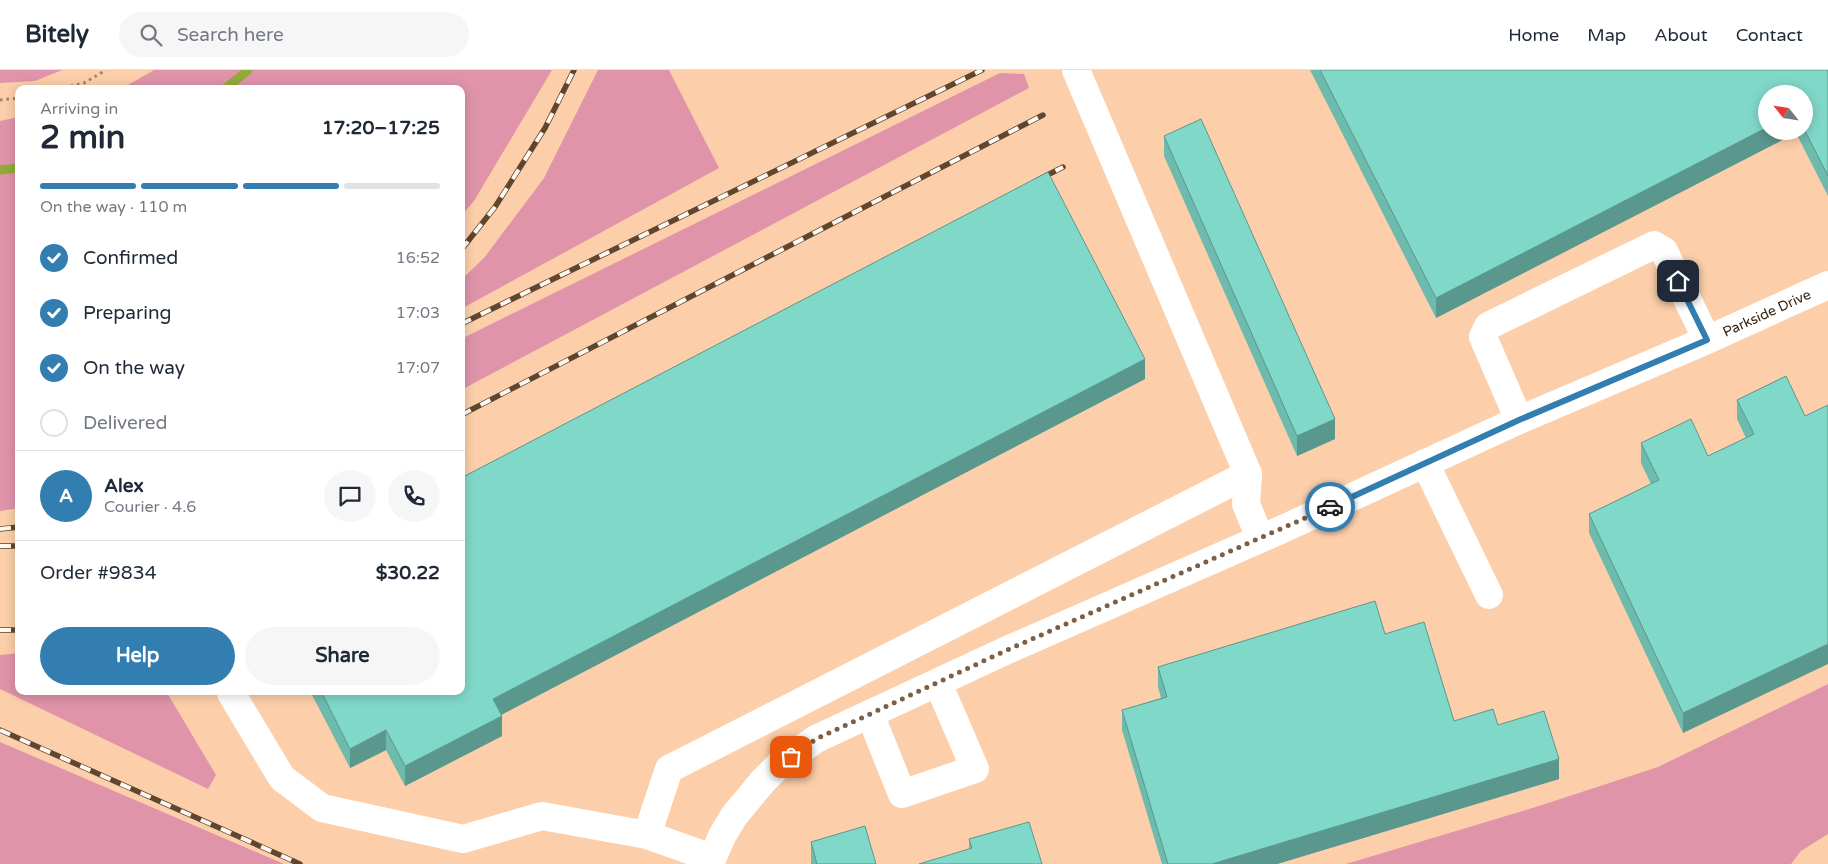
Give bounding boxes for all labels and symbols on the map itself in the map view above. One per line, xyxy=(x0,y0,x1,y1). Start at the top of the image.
north arrow xyxy=(1758,85,1812,140)
pin xyxy=(1657,260,1699,302)
street label: Parkside Drive xyxy=(1720,286,1814,341)
courier xyxy=(1305,482,1355,532)
pin xyxy=(770,736,812,778)

